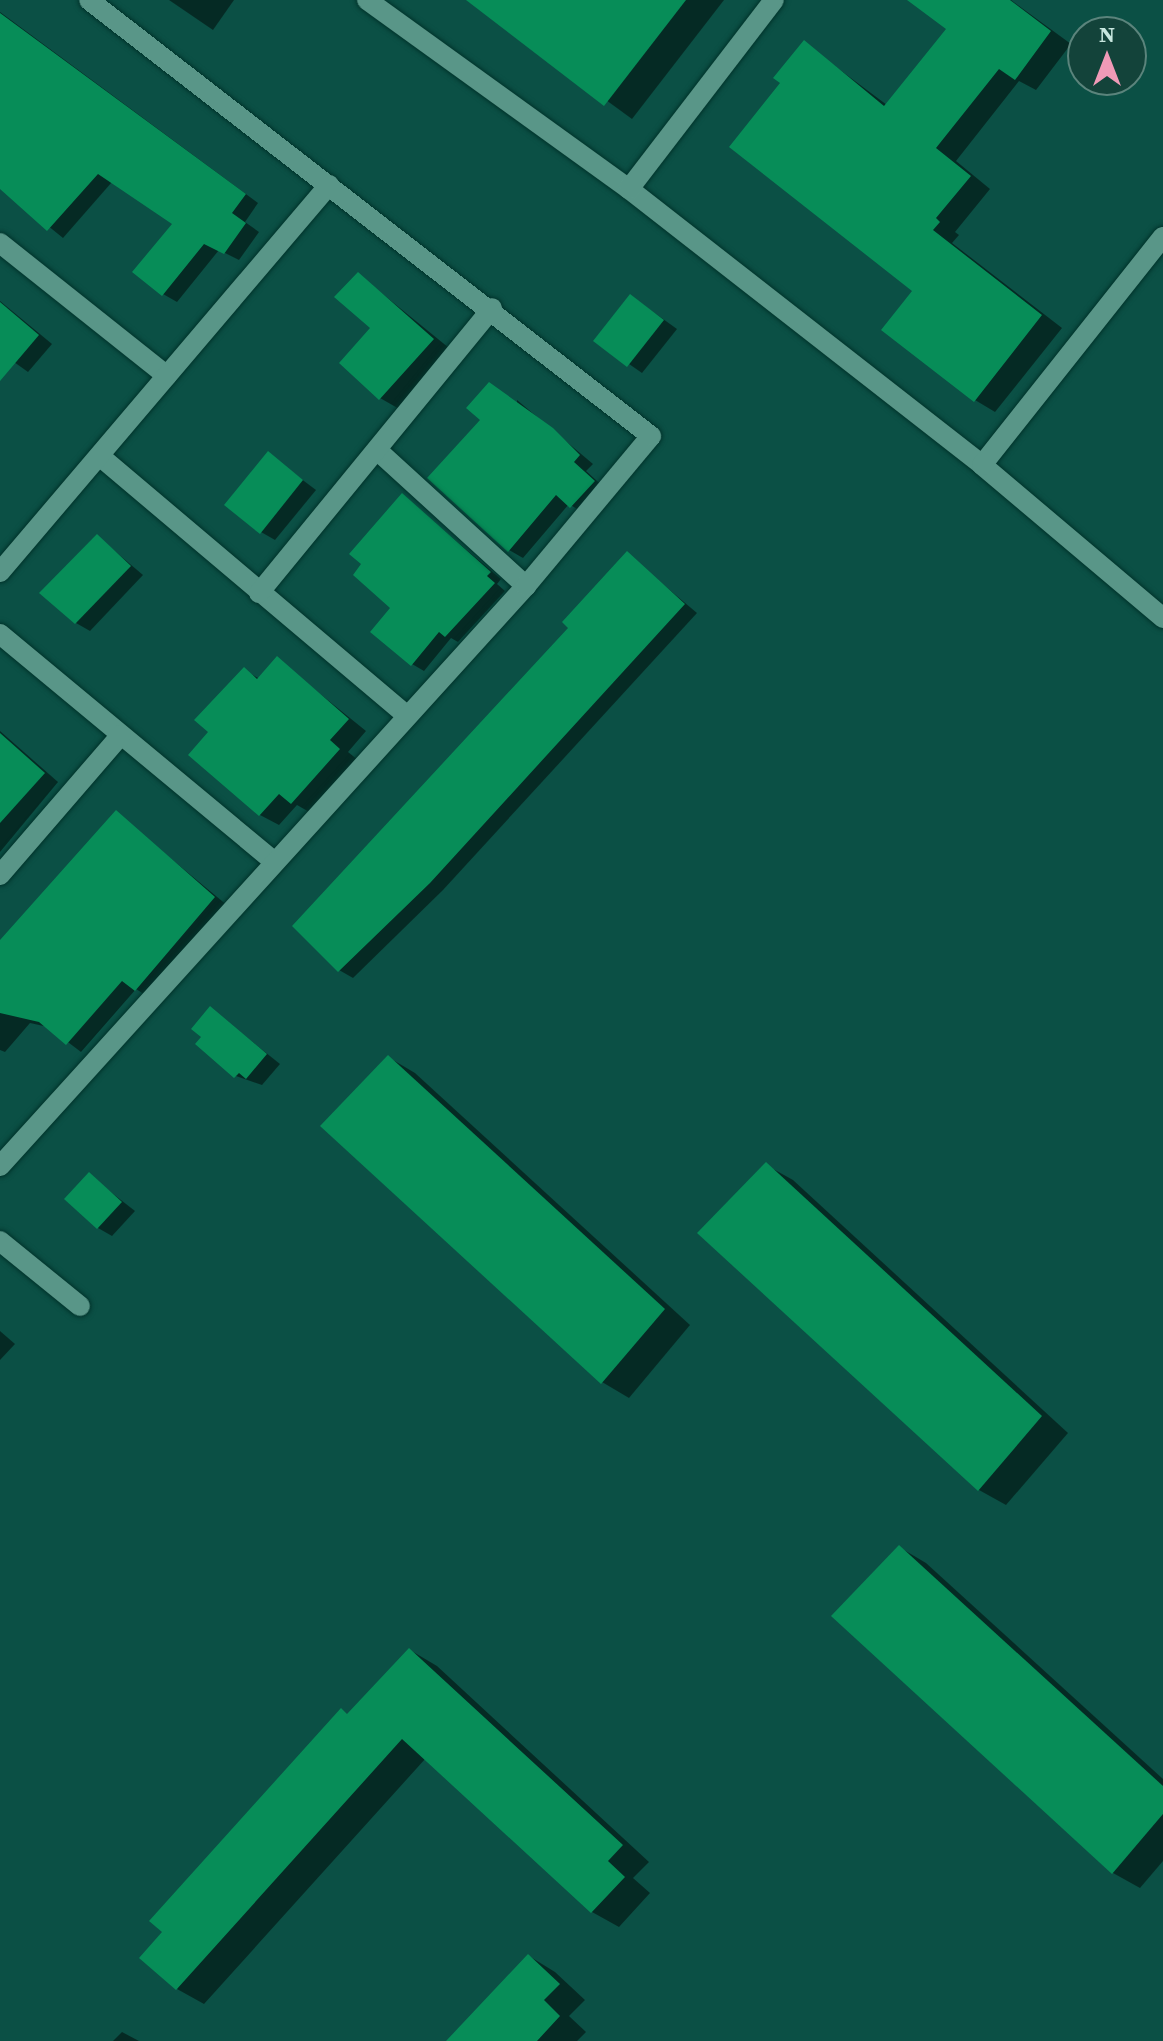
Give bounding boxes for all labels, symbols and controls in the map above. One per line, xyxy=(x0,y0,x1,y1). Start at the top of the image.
north arrow xyxy=(1067,16,1147,96)
text: N xyxy=(1099,19,1115,49)

